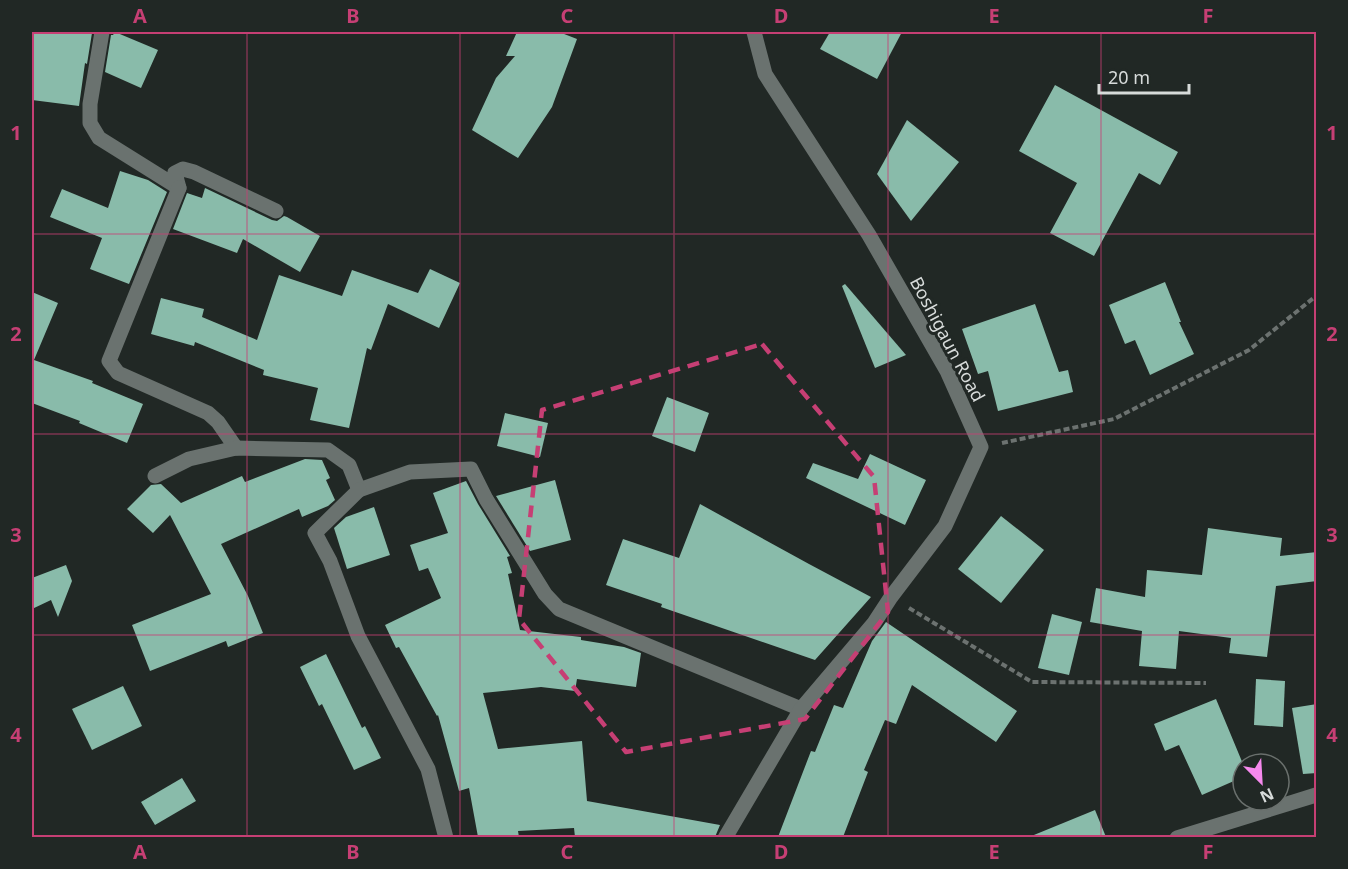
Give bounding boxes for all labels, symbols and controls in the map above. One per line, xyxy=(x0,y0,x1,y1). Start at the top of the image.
text: A xyxy=(133,2,147,29)
text: B xyxy=(346,2,360,29)
text: C xyxy=(561,2,574,29)
text: D xyxy=(774,2,788,29)
text: E xyxy=(988,2,1000,29)
text: F xyxy=(1203,2,1213,29)
scale bar xyxy=(1099,57,1189,95)
text: 20 m xyxy=(1108,65,1150,89)
text: 1 xyxy=(10,119,22,146)
text: 1 xyxy=(1326,119,1338,146)
street label: Boshigaun Road xyxy=(905,272,991,406)
text: 2 xyxy=(10,320,22,347)
text: 2 xyxy=(1326,320,1338,347)
text: 3 xyxy=(10,521,22,548)
text: 3 xyxy=(1326,521,1338,548)
text: 4 xyxy=(10,721,22,748)
text: 4 xyxy=(1326,721,1338,748)
north arrow xyxy=(1231,752,1291,812)
text: N xyxy=(1257,783,1278,808)
text: A xyxy=(133,838,147,865)
text: B xyxy=(346,838,360,865)
text: C xyxy=(561,838,574,865)
text: D xyxy=(774,838,788,865)
text: E xyxy=(988,838,1000,865)
text: F xyxy=(1203,838,1213,865)

